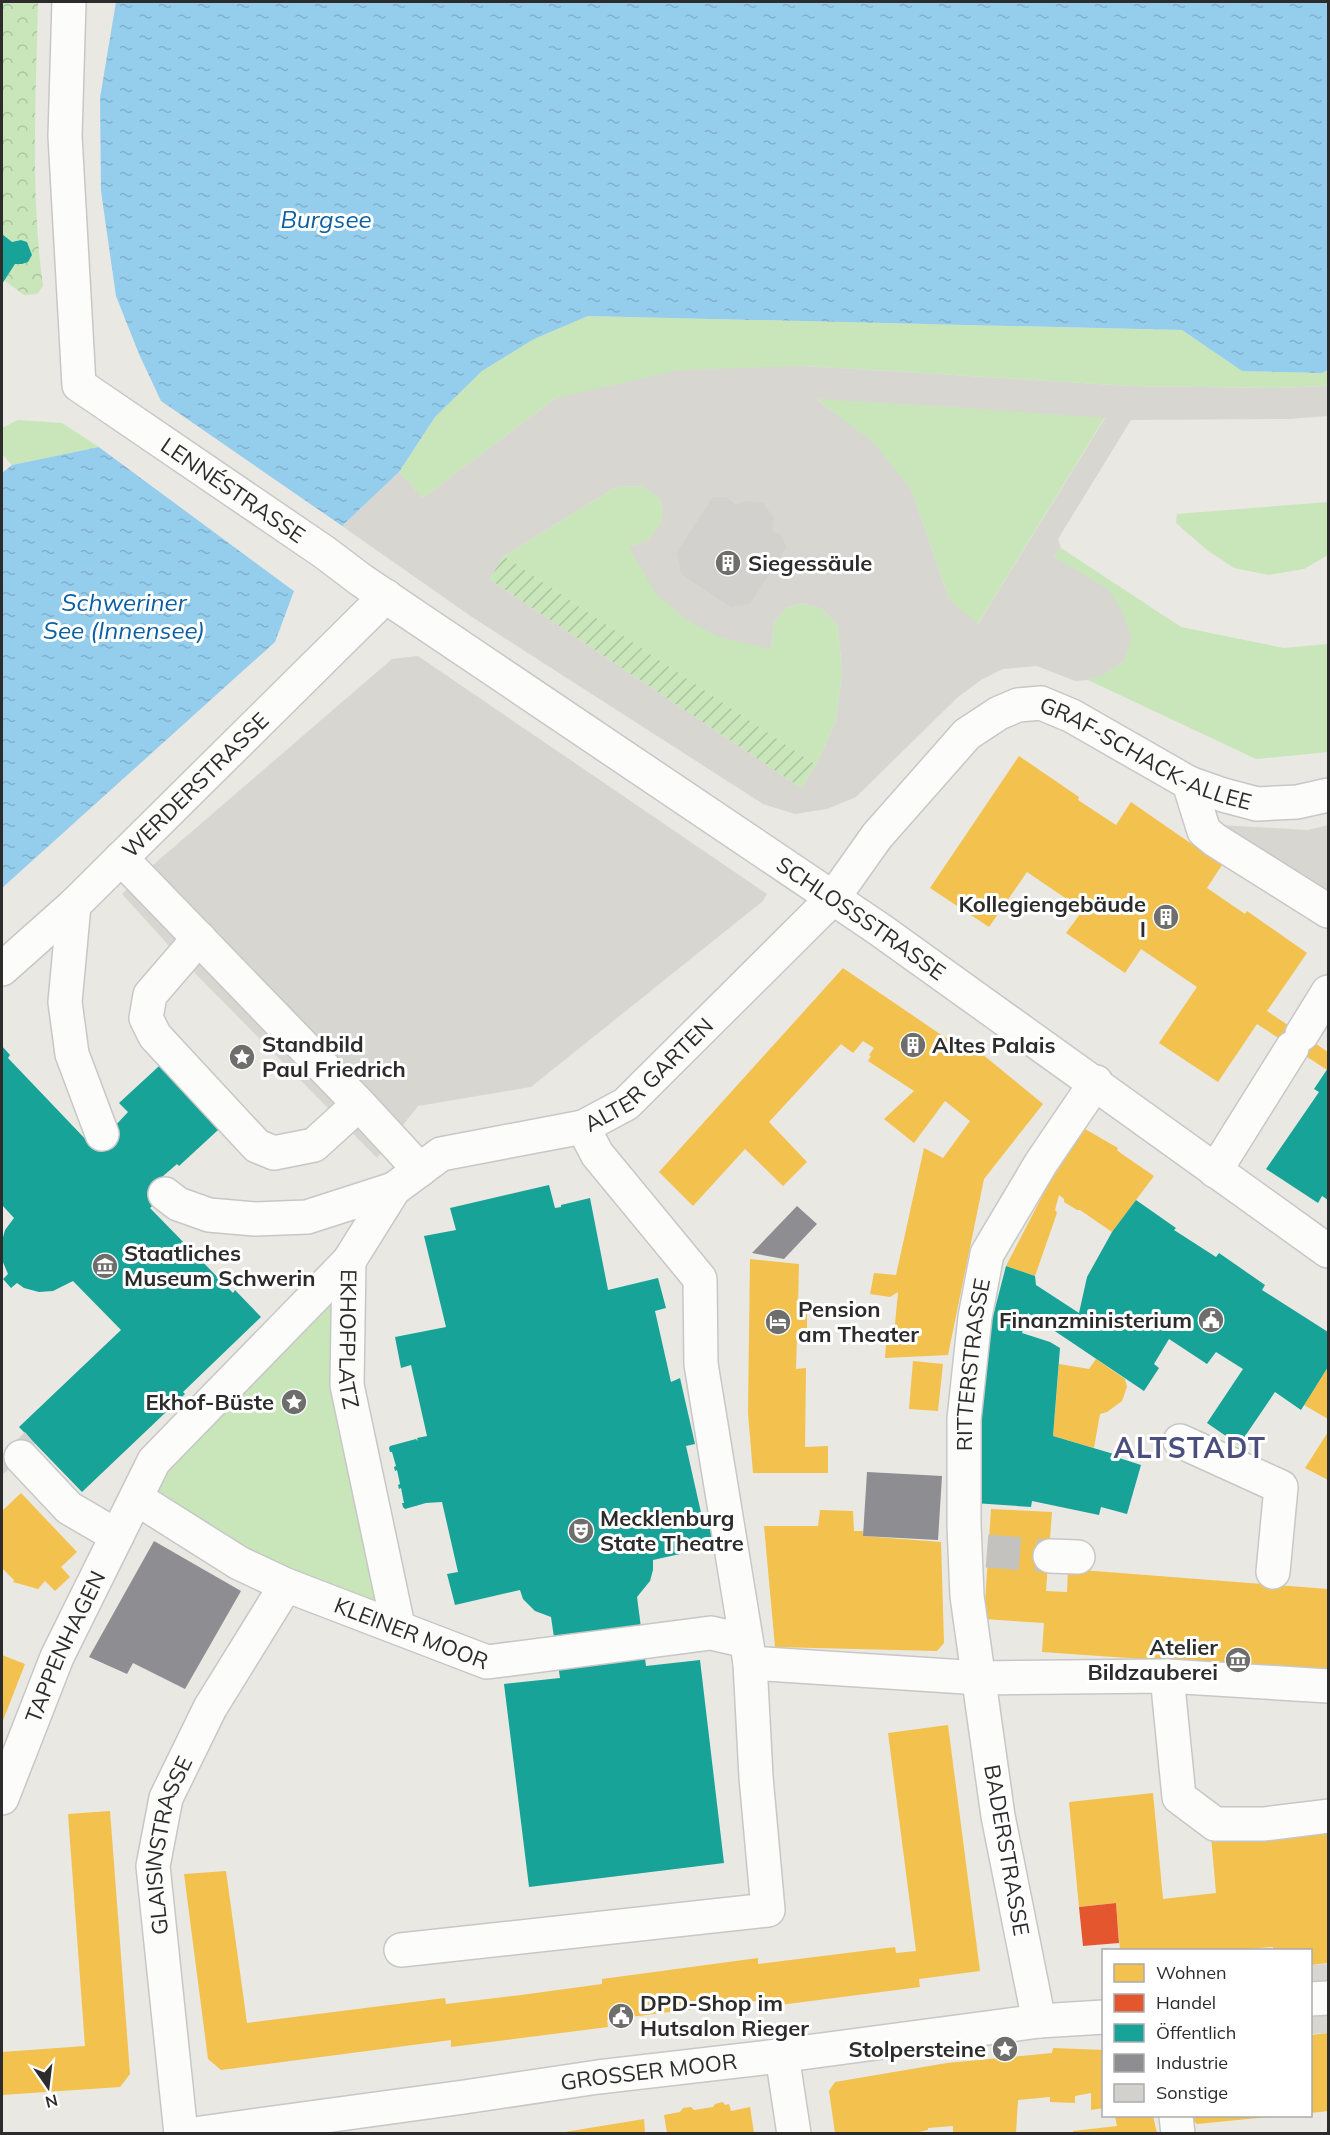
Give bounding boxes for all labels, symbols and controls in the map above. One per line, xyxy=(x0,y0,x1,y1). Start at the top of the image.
water label: Burgsee xyxy=(280,204,372,234)
street label: LENNÉSTRASSE xyxy=(156,431,311,549)
building icon: Siegessäule xyxy=(713,548,743,578)
place label: Siegessäule xyxy=(748,549,872,577)
water label: Schweriner See (Innensee) xyxy=(43,587,205,645)
street label: GRAF-SCHACK-ALLEE xyxy=(1036,690,1255,816)
street label: WERDERSTRASSE xyxy=(116,706,274,864)
street label: SCHLOSSSTRASSE xyxy=(771,850,951,986)
place label: Kollegiengebäude I xyxy=(958,890,1146,943)
building icon: Kollegiengebäude I xyxy=(1151,902,1181,932)
street label: ALTER GARTEN xyxy=(579,1012,719,1138)
place label: Standbild Paul Friedrich xyxy=(262,1030,406,1083)
building icon: Altes Palais xyxy=(898,1030,928,1060)
place label: Altes Palais xyxy=(932,1031,1056,1059)
place icon: Standbild Paul Friedrich xyxy=(227,1042,257,1072)
place label: Staatliches Museum Schwerin xyxy=(124,1239,316,1292)
museum icon: Staatliches Museum Schwerin xyxy=(90,1251,120,1281)
street label: EKHOFPLATZ xyxy=(333,1269,366,1411)
street label: RITTERSTRASSE xyxy=(950,1276,996,1451)
place label: Pension am Theater xyxy=(798,1295,919,1348)
public building icon: Finanzministerium xyxy=(1196,1305,1226,1335)
place label: Finanzministerium xyxy=(999,1306,1192,1334)
hotel icon: Pension am Theater xyxy=(763,1307,793,1337)
place icon: Ekhof-Büste xyxy=(279,1387,309,1417)
place label: Ekhof-Büste xyxy=(146,1388,274,1416)
district label: ALTSTADT xyxy=(1114,1430,1266,1465)
place label: Mecklenburg State Theatre xyxy=(600,1504,744,1557)
theatre icon: Mecklenburg State Theatre xyxy=(566,1516,596,1546)
street label: TAPPENHAGEN xyxy=(19,1566,112,1727)
street label: KLEINER MOOR xyxy=(330,1591,493,1675)
place label: Atelier Bildzauberei xyxy=(1088,1633,1218,1686)
museum icon: Atelier Bildzauberei xyxy=(1223,1645,1253,1675)
street label: GLAISINSTRASSE xyxy=(139,1751,198,1936)
street label: BADERSTRASSE xyxy=(978,1762,1036,1938)
legend xyxy=(1102,1949,1312,2117)
text: Wohnen xyxy=(1156,1961,1227,1984)
place label: DPD-Shop im Hutsalon Rieger xyxy=(640,1989,809,2042)
text: Handel xyxy=(1156,1991,1216,2014)
public building icon: DPD-Shop im Hutsalon Rieger xyxy=(606,2001,636,2031)
text: Öffentlich xyxy=(1156,2021,1236,2044)
place icon: Stolpersteine xyxy=(990,2034,1020,2064)
place label: Stolpersteine xyxy=(848,2035,986,2063)
street label: GROSSER MOOR xyxy=(559,2047,739,2096)
text: Industrie xyxy=(1156,2051,1228,2074)
north arrow xyxy=(18,2057,78,2117)
text: Sonstige xyxy=(1156,2081,1228,2104)
text: N xyxy=(43,2090,60,2113)

